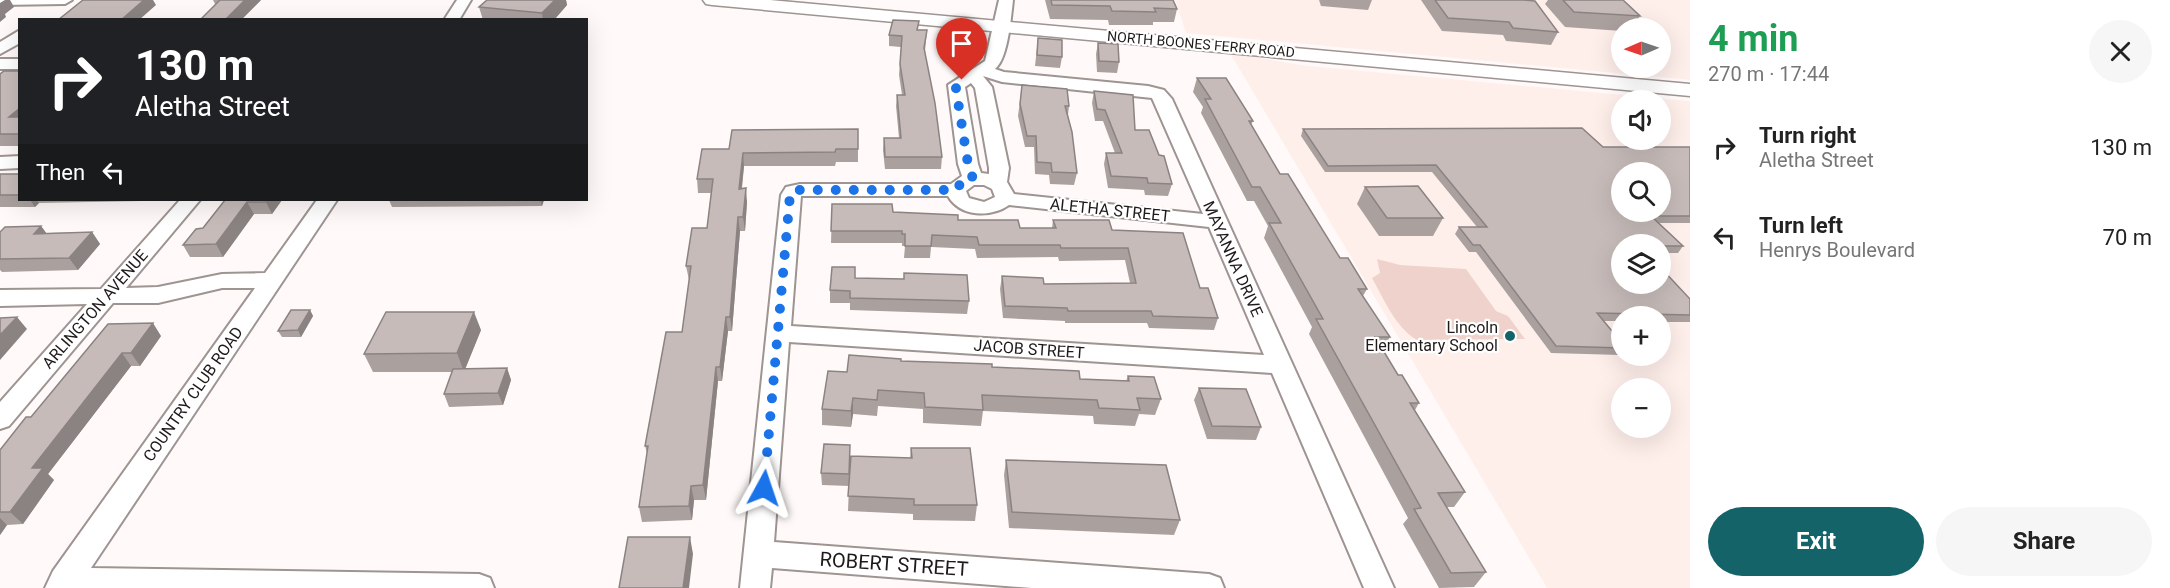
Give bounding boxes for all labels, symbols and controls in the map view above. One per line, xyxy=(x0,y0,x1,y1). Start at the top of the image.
pin xyxy=(936,18,987,80)
north arrow xyxy=(1611,18,1671,78)
map controls xyxy=(1611,18,1671,438)
text: 4 min xyxy=(1708,18,1799,60)
button: close xyxy=(2089,20,2152,83)
icon: arrive xyxy=(945,27,978,60)
street label: NORTH BOONES FERRY ROAD xyxy=(1107,28,1295,60)
text: 130 m xyxy=(135,41,254,90)
icon: right xyxy=(36,42,114,120)
text: 270 m · 17:44 xyxy=(1708,62,1829,86)
button: sound xyxy=(1611,90,1671,150)
text: Aletha Street xyxy=(135,91,290,123)
text: Turn right xyxy=(1759,123,1856,148)
icon: right xyxy=(1708,131,1741,164)
text: 130 m xyxy=(2090,135,2152,160)
text: Aletha Street xyxy=(1759,148,1874,172)
icon: left xyxy=(97,156,130,189)
text: Then xyxy=(36,160,85,185)
button: search xyxy=(1611,162,1671,222)
street label: ALETHA STREET xyxy=(1049,194,1171,226)
street label: MAYANNA DRIVE xyxy=(1199,198,1267,320)
text: Turn left xyxy=(1759,213,1843,238)
icon: left xyxy=(1708,221,1741,254)
text: 70 m xyxy=(2103,225,2152,250)
button: layers xyxy=(1611,234,1671,294)
text: Henrys Boulevard xyxy=(1759,238,1915,262)
street label: ARLINGTON AVENUE xyxy=(38,246,152,372)
button: + xyxy=(1611,306,1671,366)
place label: Lincoln Elementary School xyxy=(1365,318,1498,355)
street label: COUNTRY CLUB ROAD xyxy=(139,323,247,465)
marker: Lincoln Elementary School xyxy=(1503,329,1517,343)
street label: JACOB STREET xyxy=(973,336,1086,362)
button: − xyxy=(1611,378,1671,438)
position arrow xyxy=(732,456,796,520)
button: Exit xyxy=(1708,507,1924,576)
button: Share xyxy=(1936,507,2152,576)
street label: ROBERT STREET xyxy=(819,547,969,581)

